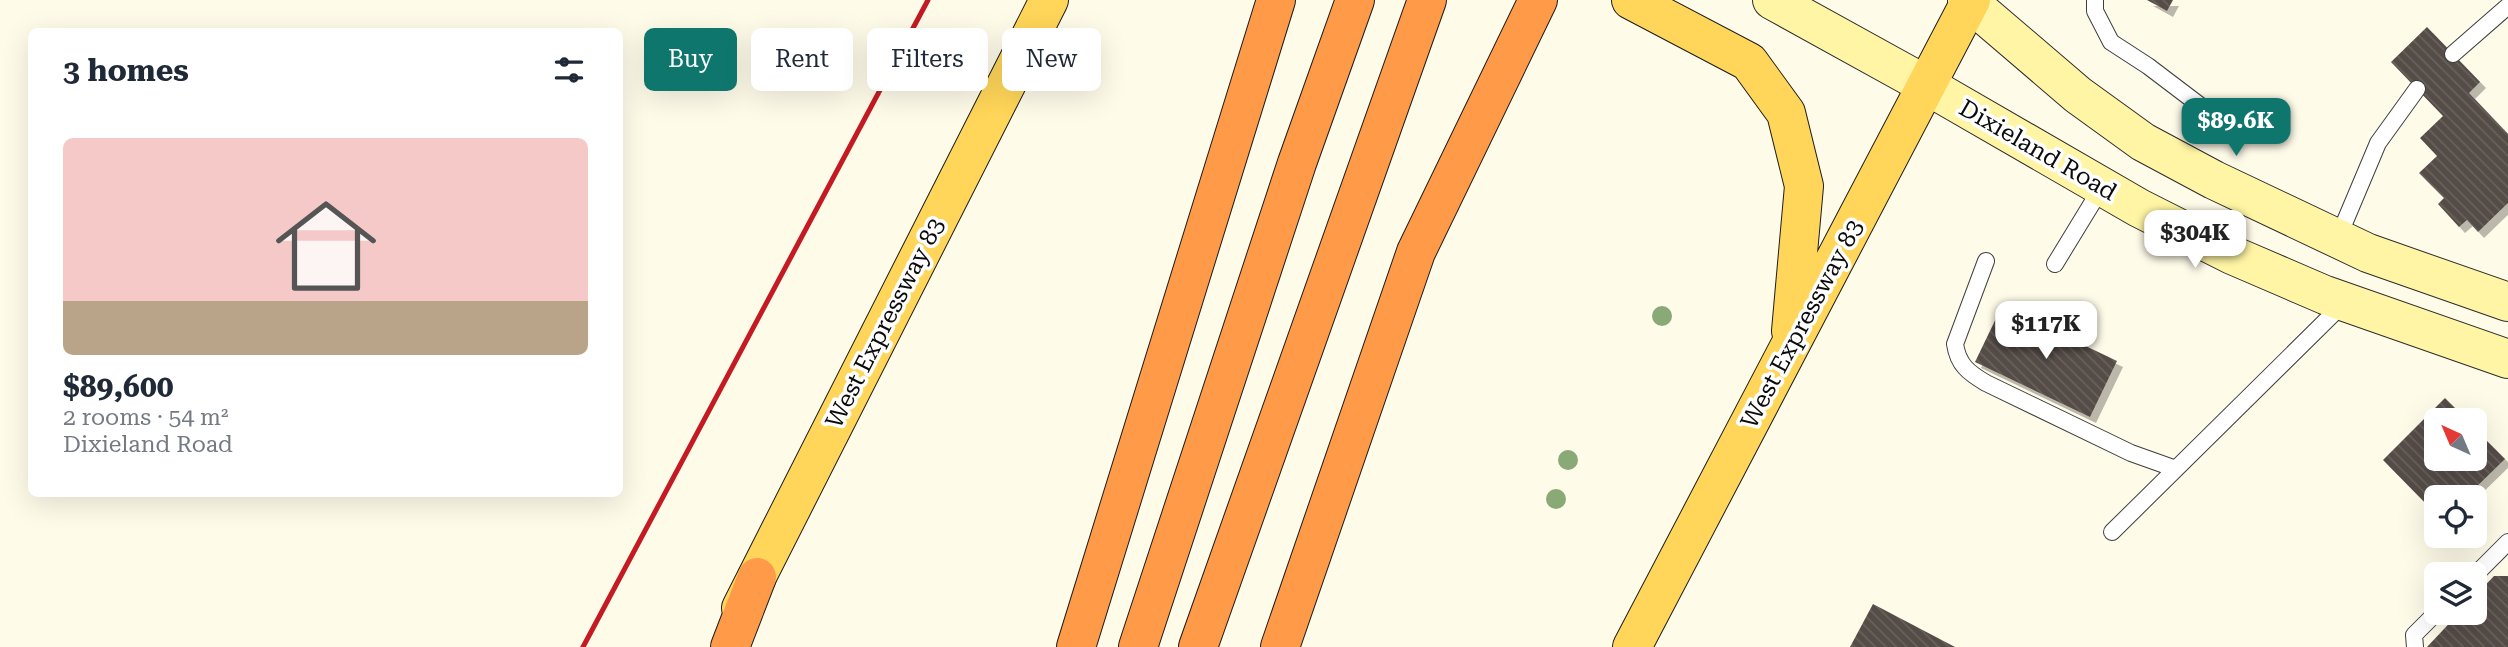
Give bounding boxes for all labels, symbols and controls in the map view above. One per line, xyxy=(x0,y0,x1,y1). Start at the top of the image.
chip: Buy xyxy=(644,28,737,91)
chip: Rent xyxy=(751,28,853,91)
chip: Filters xyxy=(867,28,988,91)
chip: New xyxy=(1002,28,1101,91)
icon: filters xyxy=(550,51,588,89)
text: 3 homes xyxy=(63,53,189,88)
street label: Dixieland Road xyxy=(1954,94,2122,206)
pin: $89.6K xyxy=(2179,99,2293,158)
text: $89.6K xyxy=(2198,107,2274,134)
icon: home xyxy=(263,183,389,309)
pin: $304K xyxy=(2146,210,2244,270)
street label: West Expressway 83 xyxy=(820,213,950,433)
street label: West Expressway 83 xyxy=(1735,215,1869,433)
text: $304K xyxy=(2160,219,2230,246)
pin: $117K xyxy=(1997,302,2095,361)
text: $117K xyxy=(2011,310,2081,337)
text: $89,600 xyxy=(63,369,174,404)
text: 2 rooms · 54 m² xyxy=(63,404,229,431)
north arrow xyxy=(2424,408,2487,471)
map controls xyxy=(2424,408,2487,625)
text: Dixieland Road xyxy=(63,431,233,458)
button: locate xyxy=(2424,485,2487,548)
button: layers xyxy=(2424,562,2487,625)

